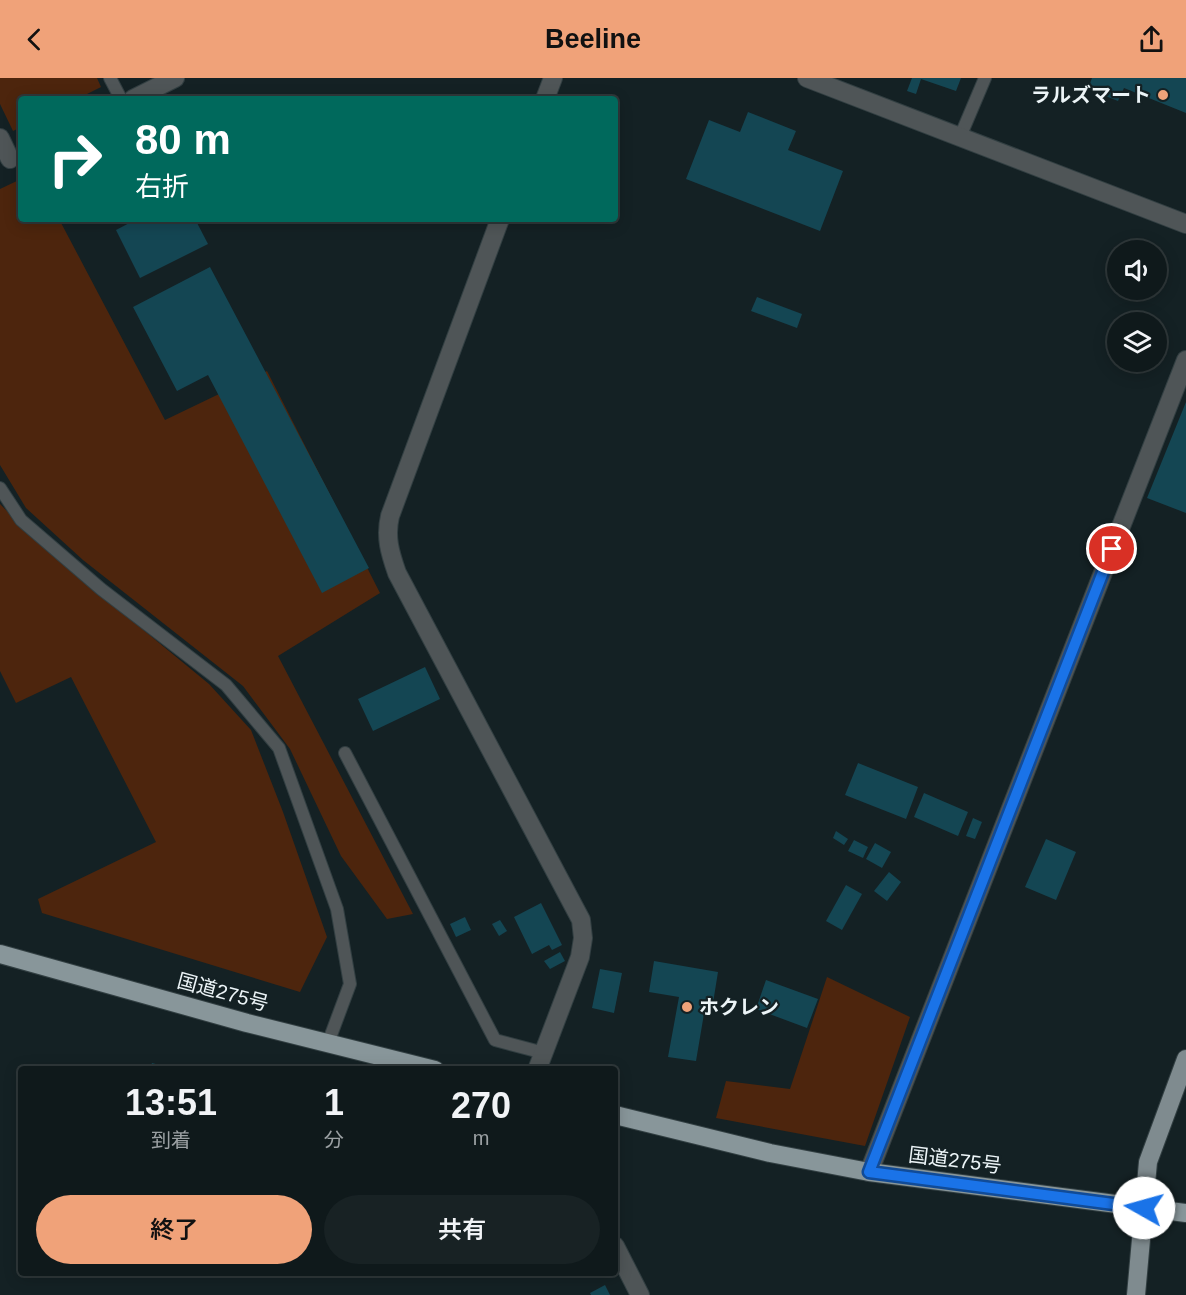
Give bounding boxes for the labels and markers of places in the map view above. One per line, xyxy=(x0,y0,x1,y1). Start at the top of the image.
place label: ラルズマート xyxy=(1031,84,1151,106)
marker: ラルズマート xyxy=(1156,88,1170,102)
pin xyxy=(1086,523,1137,574)
place label: ホクレン xyxy=(699,996,779,1018)
marker: ホクレン xyxy=(680,1000,694,1014)

